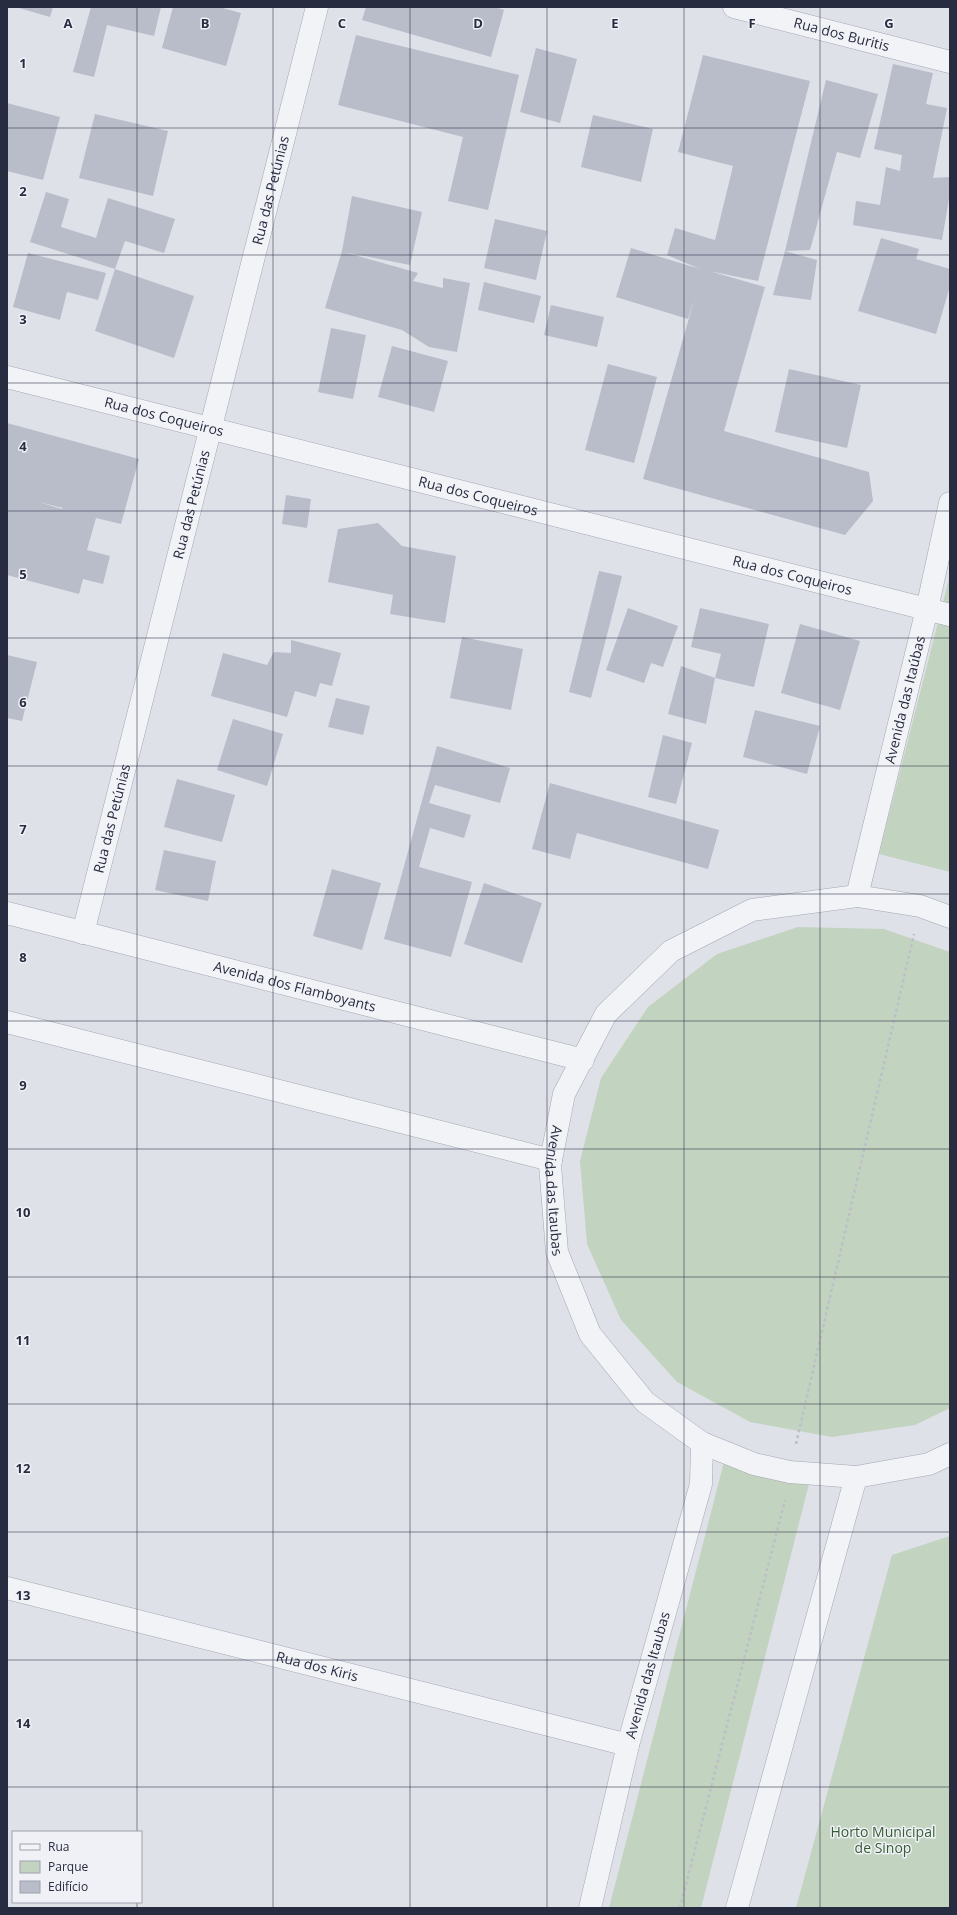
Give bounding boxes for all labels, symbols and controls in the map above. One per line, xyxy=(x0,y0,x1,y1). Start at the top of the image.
street label: Rua dos Buritis xyxy=(792,13,892,55)
text: A xyxy=(64,14,73,32)
text: B xyxy=(201,14,210,32)
text: C xyxy=(338,14,346,32)
text: D xyxy=(473,14,483,32)
text: E xyxy=(611,14,619,32)
text: F xyxy=(748,14,756,32)
text: G xyxy=(884,14,894,32)
text: 1 xyxy=(19,54,27,72)
street label: Rua das Petúnias xyxy=(247,133,293,247)
text: 2 xyxy=(19,182,27,200)
text: 3 xyxy=(19,310,27,328)
street label: Rua dos Coqueiros xyxy=(102,392,226,440)
text: 4 xyxy=(19,437,27,455)
street label: Rua das Petúnias xyxy=(168,448,214,561)
street label: Rua dos Coqueiros xyxy=(417,471,540,520)
street label: Rua dos Coqueiros xyxy=(731,551,855,599)
text: 5 xyxy=(19,565,27,583)
street label: Avenida das Itaúbas xyxy=(880,633,929,765)
text: 6 xyxy=(19,693,27,711)
street label: Rua das Petúnias xyxy=(89,762,134,875)
text: 7 xyxy=(19,820,27,838)
text: 8 xyxy=(19,948,27,966)
street label: Avenida dos Flamboyants xyxy=(212,956,378,1016)
text: 9 xyxy=(19,1076,27,1094)
street label: Avenida das Itaubas xyxy=(541,1124,568,1259)
text: 10 xyxy=(16,1203,30,1221)
text: 11 xyxy=(16,1331,30,1349)
text: 12 xyxy=(16,1459,31,1477)
text: 13 xyxy=(16,1586,30,1604)
street label: Avenida das Itaubas xyxy=(620,1609,674,1740)
street label: Rua dos Kiris xyxy=(274,1646,361,1686)
text: 14 xyxy=(16,1714,31,1732)
park label: Horto Municipal de Sinop xyxy=(831,1822,935,1857)
legend xyxy=(12,1831,142,1903)
text: Rua xyxy=(48,1838,69,1855)
text: Parque xyxy=(48,1858,88,1875)
text: Edifício xyxy=(48,1878,88,1895)

